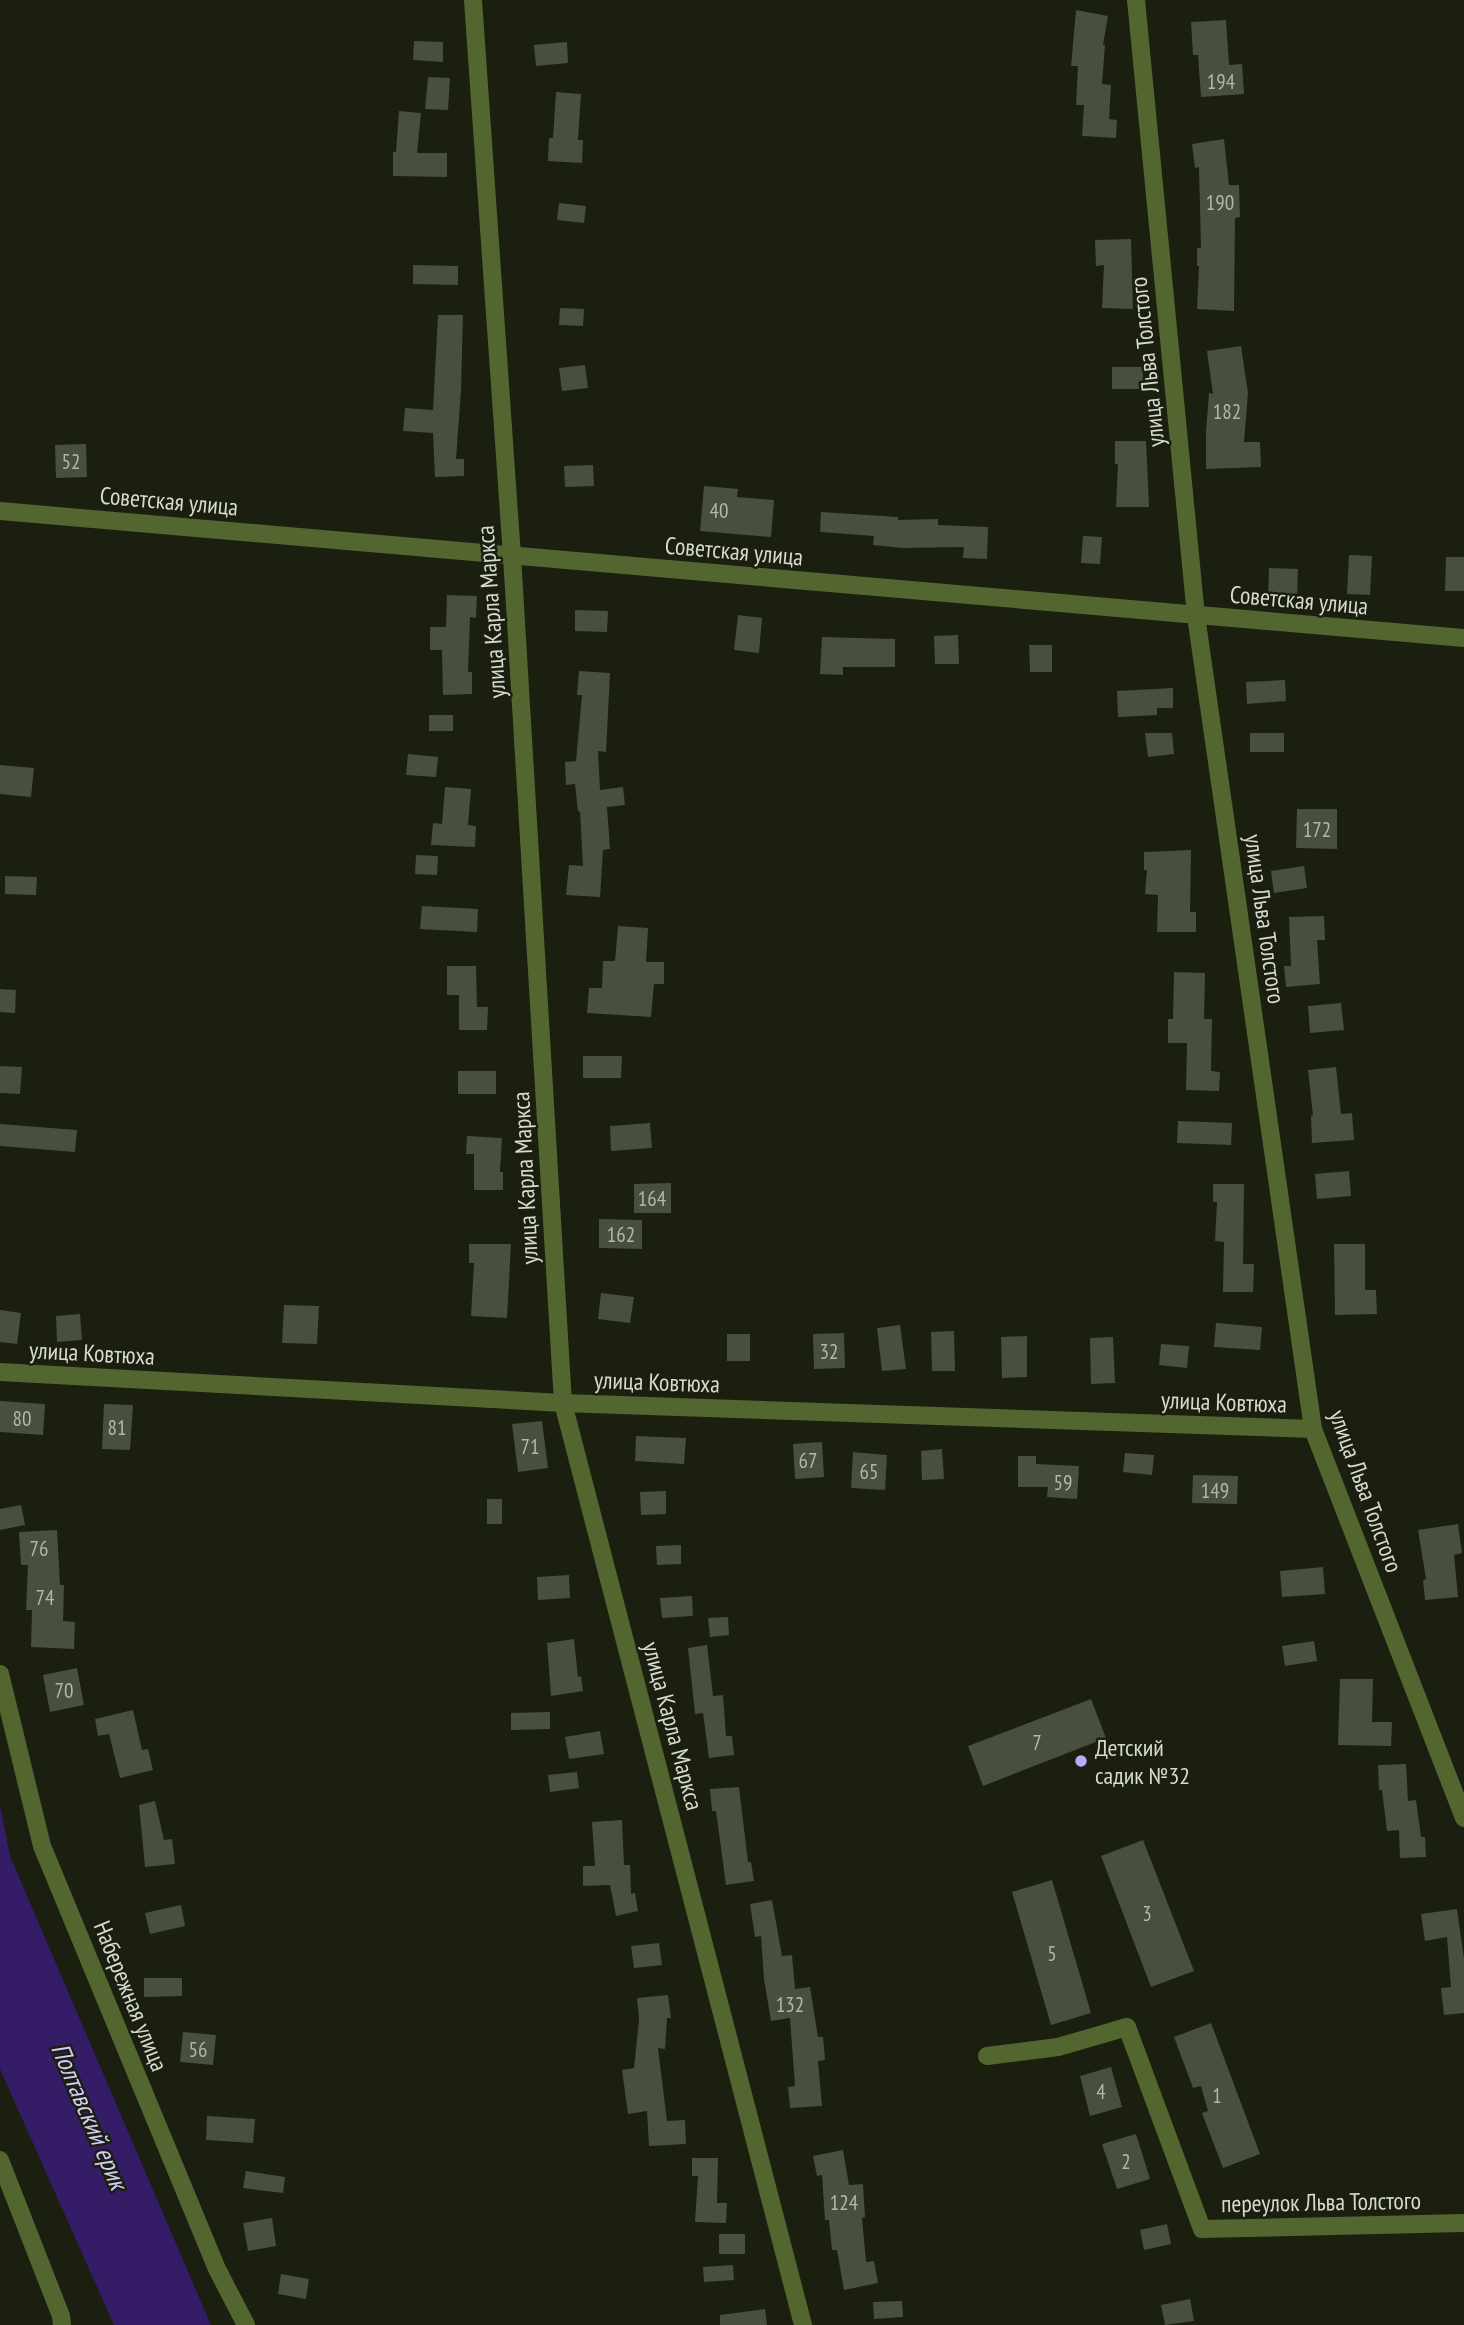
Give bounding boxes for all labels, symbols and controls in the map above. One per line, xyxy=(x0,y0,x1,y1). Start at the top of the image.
house number: 194 xyxy=(1207,68,1236,95)
house number: 190 xyxy=(1206,189,1234,216)
street label: улица Льва Толстого xyxy=(1123,275,1171,449)
house number: 182 xyxy=(1213,398,1241,425)
house number: 52 xyxy=(62,448,80,475)
street label: Советская улица xyxy=(99,480,239,522)
house number: 40 xyxy=(710,497,728,524)
street label: улица Карла Маркса xyxy=(469,525,513,699)
street label: Советская улица xyxy=(664,530,804,572)
street label: Советская улица xyxy=(1229,579,1369,621)
house number: 172 xyxy=(1303,816,1331,843)
street label: улица Льва Толстого xyxy=(1238,832,1292,1006)
street label: улица Карла Маркса xyxy=(505,1091,545,1265)
house number: 164 xyxy=(638,1185,667,1212)
house number: 162 xyxy=(607,1221,635,1248)
street label: улица Ковтюха xyxy=(28,1334,156,1372)
house number: 32 xyxy=(820,1338,838,1365)
street label: улица Ковтюха xyxy=(594,1364,720,1400)
street label: улица Ковтюха xyxy=(1161,1384,1287,1420)
house number: 80 xyxy=(13,1405,31,1432)
street label: улица Льва Толстого xyxy=(1322,1405,1410,1577)
house number: 81 xyxy=(108,1414,126,1441)
house number: 71 xyxy=(521,1433,539,1460)
house number: 67 xyxy=(799,1447,817,1474)
house number: 65 xyxy=(860,1458,878,1485)
house number: 59 xyxy=(1054,1469,1072,1496)
house number: 149 xyxy=(1201,1477,1229,1504)
house number: 76 xyxy=(30,1535,48,1562)
house number: 74 xyxy=(36,1584,55,1611)
street label: улица Карла Маркса xyxy=(636,1638,710,1814)
house number: 70 xyxy=(55,1677,73,1704)
house number: 7 xyxy=(1032,1729,1042,1756)
place label: Детский садик №32 xyxy=(1095,1732,1190,1791)
marker: Детский садик №32 xyxy=(1073,1753,1089,1769)
house number: 3 xyxy=(1142,1900,1152,1927)
street label: Набережная улица xyxy=(87,1916,175,2076)
house number: 5 xyxy=(1047,1940,1057,1967)
house number: 132 xyxy=(776,1991,804,2018)
house number: 56 xyxy=(189,2036,207,2063)
water label: Полтавский ерик xyxy=(44,2038,137,2197)
house number: 4 xyxy=(1096,2078,1106,2105)
house number: 1 xyxy=(1212,2082,1222,2109)
house number: 2 xyxy=(1121,2148,1131,2175)
street label: переулок Льва Толстого xyxy=(1221,2185,1421,2219)
house number: 124 xyxy=(830,2189,859,2216)

